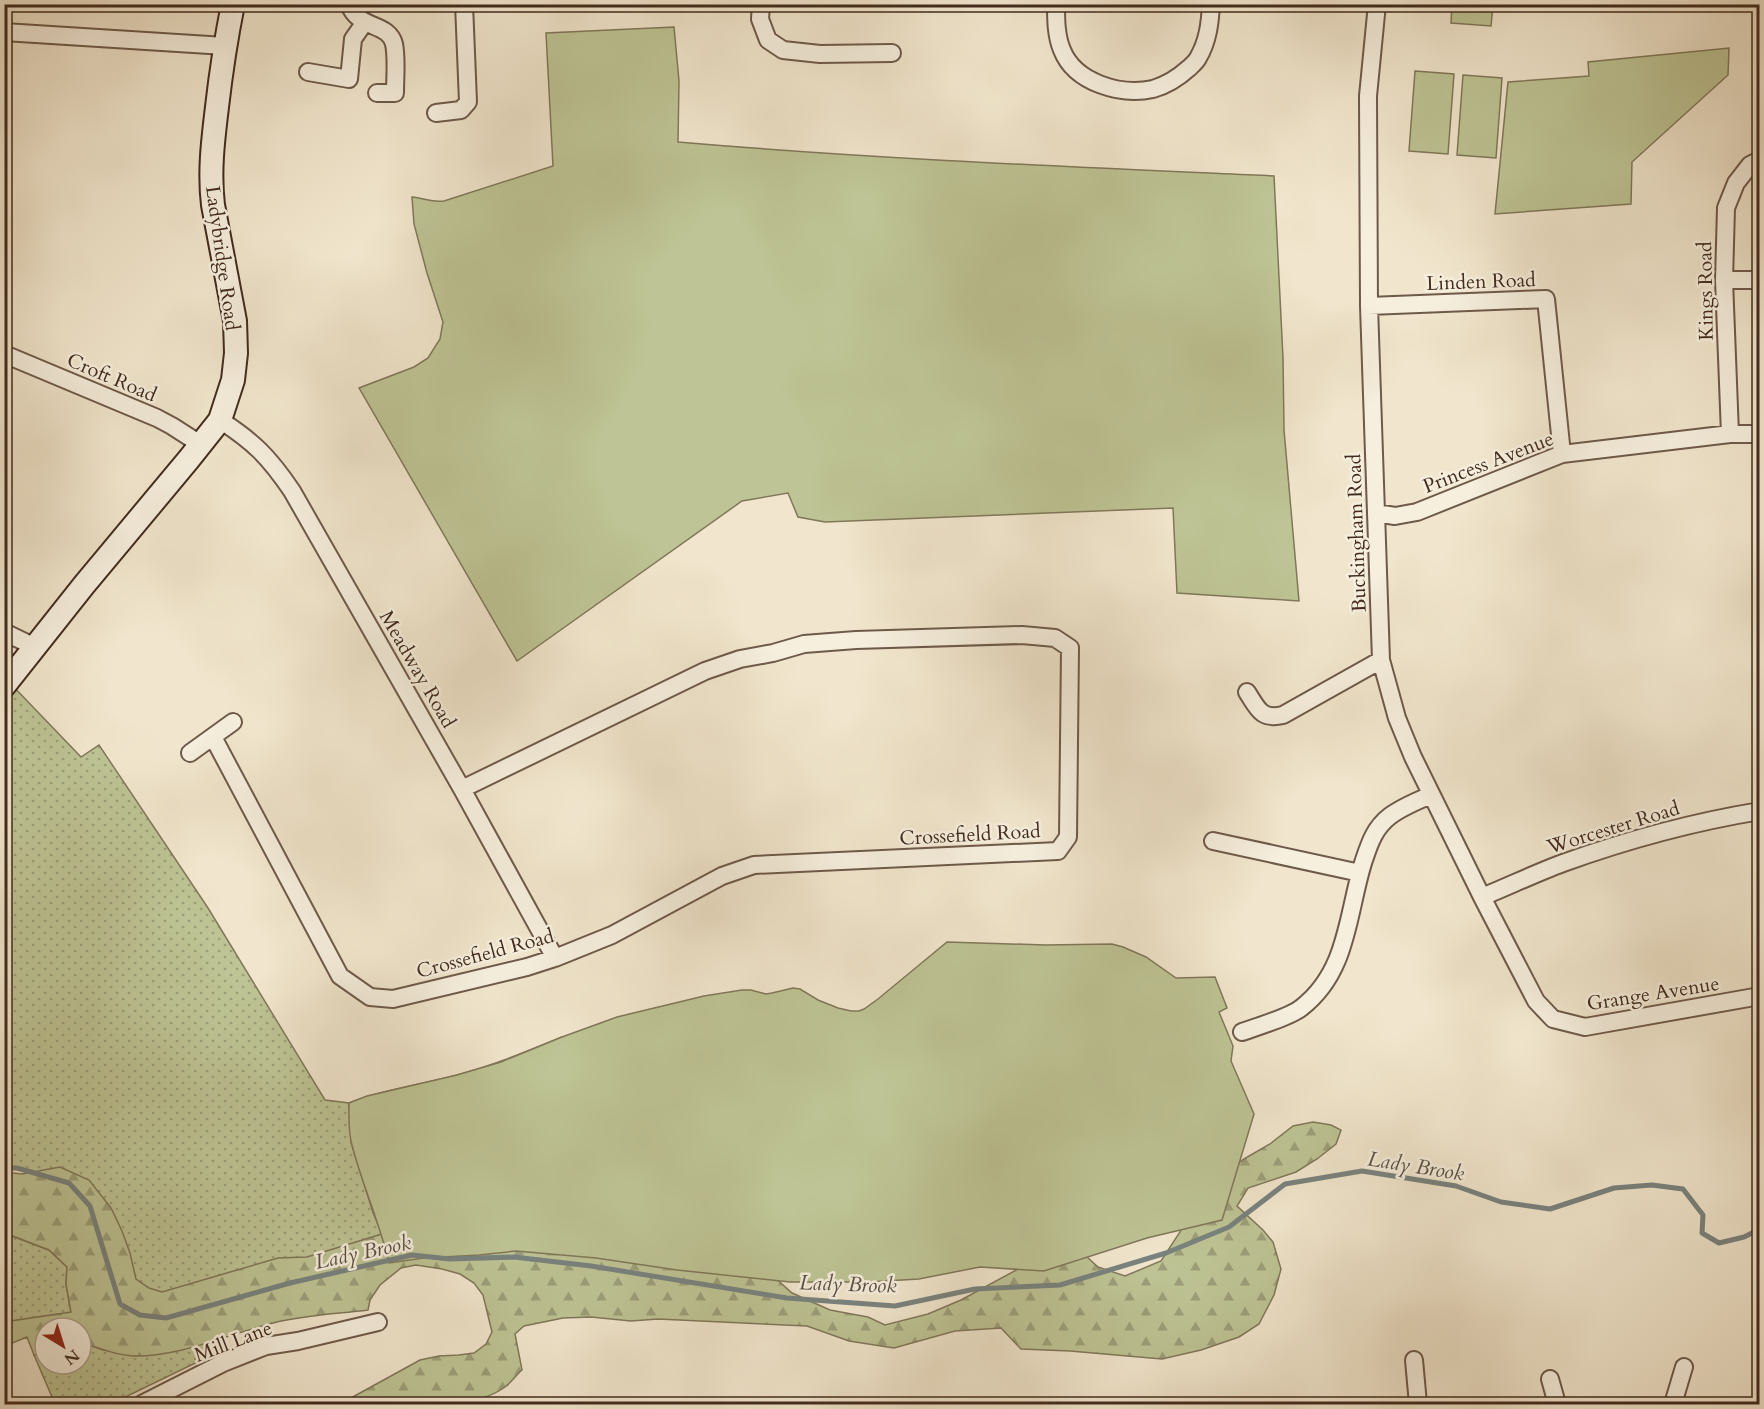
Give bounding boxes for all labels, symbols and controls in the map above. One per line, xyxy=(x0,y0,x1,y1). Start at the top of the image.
street label: Ladybridge Road xyxy=(199,184,246,333)
street label: Kings Road xyxy=(1691,241,1720,341)
street label: Linden Road xyxy=(1426,266,1537,297)
street label: Croft Road xyxy=(63,346,161,409)
street label: Princess Avenue xyxy=(1419,425,1557,500)
street label: Buckingham Road xyxy=(1340,453,1373,613)
street label: Meadway Road xyxy=(373,605,462,733)
street label: Worcester Road xyxy=(1543,794,1683,861)
street label: Crossefield Road xyxy=(899,817,1042,852)
street label: Crossefield Road xyxy=(413,922,557,985)
street label: Grange Avenue xyxy=(1585,970,1721,1017)
water label: Lady Brook xyxy=(1366,1145,1467,1189)
water label: Lady Brook xyxy=(312,1228,414,1277)
water label: Lady Brook xyxy=(799,1268,898,1301)
street label: Mill Lane xyxy=(190,1314,276,1369)
north arrow xyxy=(33,1316,93,1376)
text: N xyxy=(59,1344,84,1370)

